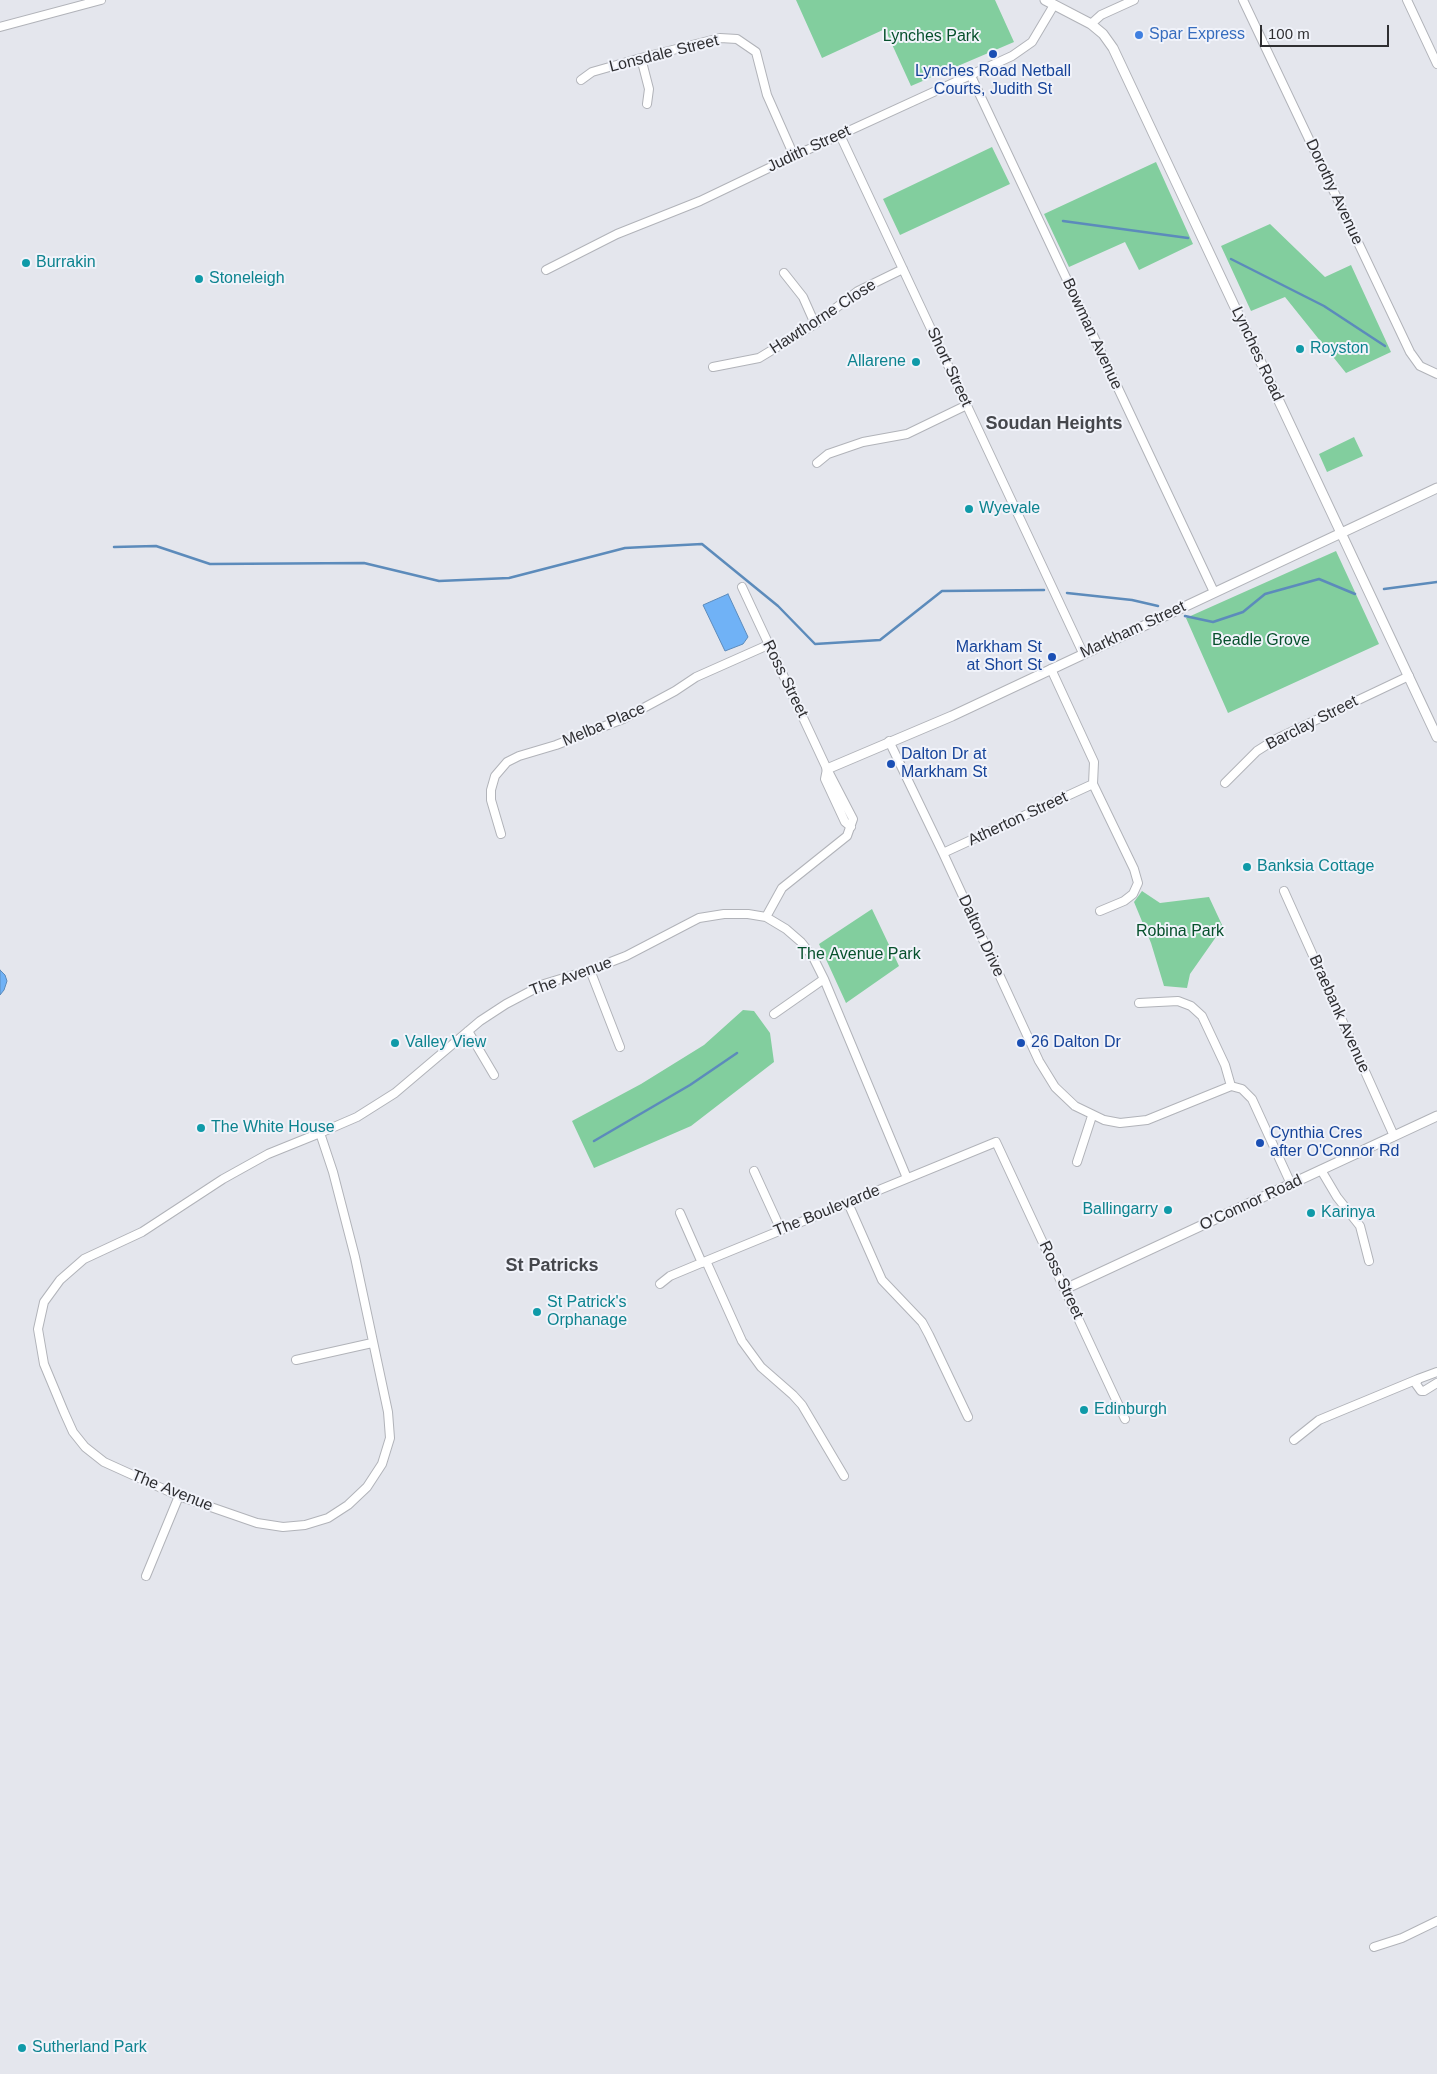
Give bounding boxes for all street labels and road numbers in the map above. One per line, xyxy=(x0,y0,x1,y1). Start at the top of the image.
street label: Lonsdale Street xyxy=(607,31,721,77)
street label: Judith Street xyxy=(764,121,854,177)
street label: Dorothy Avenue xyxy=(1301,136,1367,248)
street label: Bowman Avenue xyxy=(1058,275,1126,393)
street label: Hawthorne Close xyxy=(766,276,880,358)
street label: Lynches Road xyxy=(1227,304,1287,404)
street label: Short Street xyxy=(922,324,976,410)
street label: Markham Street xyxy=(1077,597,1189,663)
street label: Ross Street xyxy=(758,637,812,721)
street label: Barclay Street xyxy=(1263,692,1361,754)
street label: Melba Place xyxy=(560,699,648,751)
street label: Atherton Street xyxy=(965,788,1071,850)
street label: Dalton Drive xyxy=(954,892,1008,980)
street label: Braebank Avenue xyxy=(1304,952,1374,1076)
street label: The Avenue xyxy=(527,953,615,1001)
street label: O'Connor Road xyxy=(1197,1171,1305,1235)
street label: The Boulevarde xyxy=(771,1181,883,1241)
street label: Ross Street xyxy=(1035,1238,1087,1322)
street label: The Avenue xyxy=(129,1466,215,1516)

